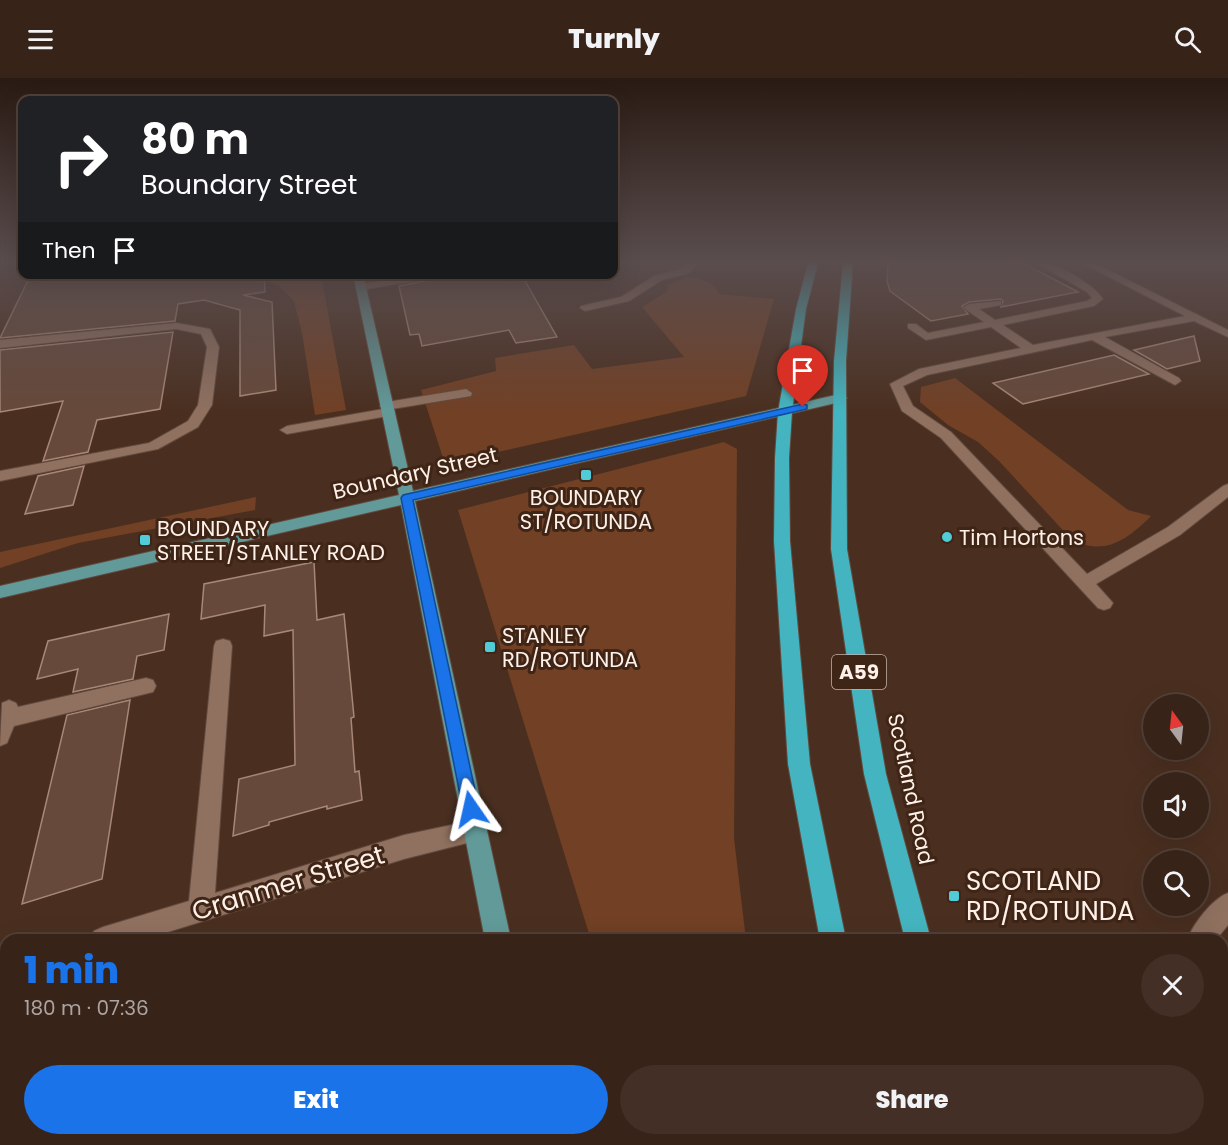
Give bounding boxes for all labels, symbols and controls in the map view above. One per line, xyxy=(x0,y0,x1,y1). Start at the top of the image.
text: Turnly xyxy=(568,20,660,57)
icon: menu xyxy=(24,23,57,56)
icon: search xyxy=(1171,23,1204,56)
text: 80 m xyxy=(141,110,249,169)
icon: right xyxy=(42,120,120,198)
text: Boundary Street xyxy=(141,166,357,203)
icon: arrive xyxy=(108,234,141,267)
text: Then xyxy=(42,235,96,266)
pin xyxy=(777,345,828,407)
icon: arrive xyxy=(786,354,819,387)
street label: Boundary Street xyxy=(330,440,500,506)
marker: BOUNDARY ST/ROTUNDA xyxy=(579,468,593,482)
place label: BOUNDARY ST/ROTUNDA xyxy=(520,483,652,536)
place label: BOUNDARY STREET/STANLEY ROAD xyxy=(157,514,385,567)
place label: Tim Hortons xyxy=(959,523,1084,552)
marker: Tim Hortons xyxy=(940,530,954,544)
marker: BOUNDARY STREET/STANLEY ROAD xyxy=(138,533,152,547)
place label: STANLEY RD/ROTUNDA xyxy=(502,621,638,674)
marker: STANLEY RD/ROTUNDA xyxy=(483,640,497,654)
road number: A59 xyxy=(832,655,886,689)
north arrow xyxy=(1143,694,1209,760)
map controls xyxy=(1143,694,1209,916)
street label: Scotland Road xyxy=(881,711,941,867)
button: sound xyxy=(1143,772,1209,838)
position arrow xyxy=(439,777,503,841)
street label: Cranmer Street xyxy=(187,837,389,929)
button: search xyxy=(1143,850,1209,916)
place label: SCOTLAND RD/ROTUNDA xyxy=(966,863,1135,929)
marker: SCOTLAND RD/ROTUNDA xyxy=(947,889,961,903)
text: 1 min xyxy=(24,945,119,996)
button: close xyxy=(1141,954,1204,1017)
text: 180 m · 07:36 xyxy=(24,994,149,1022)
button: Exit xyxy=(24,1065,608,1134)
button: Share xyxy=(620,1065,1204,1134)

